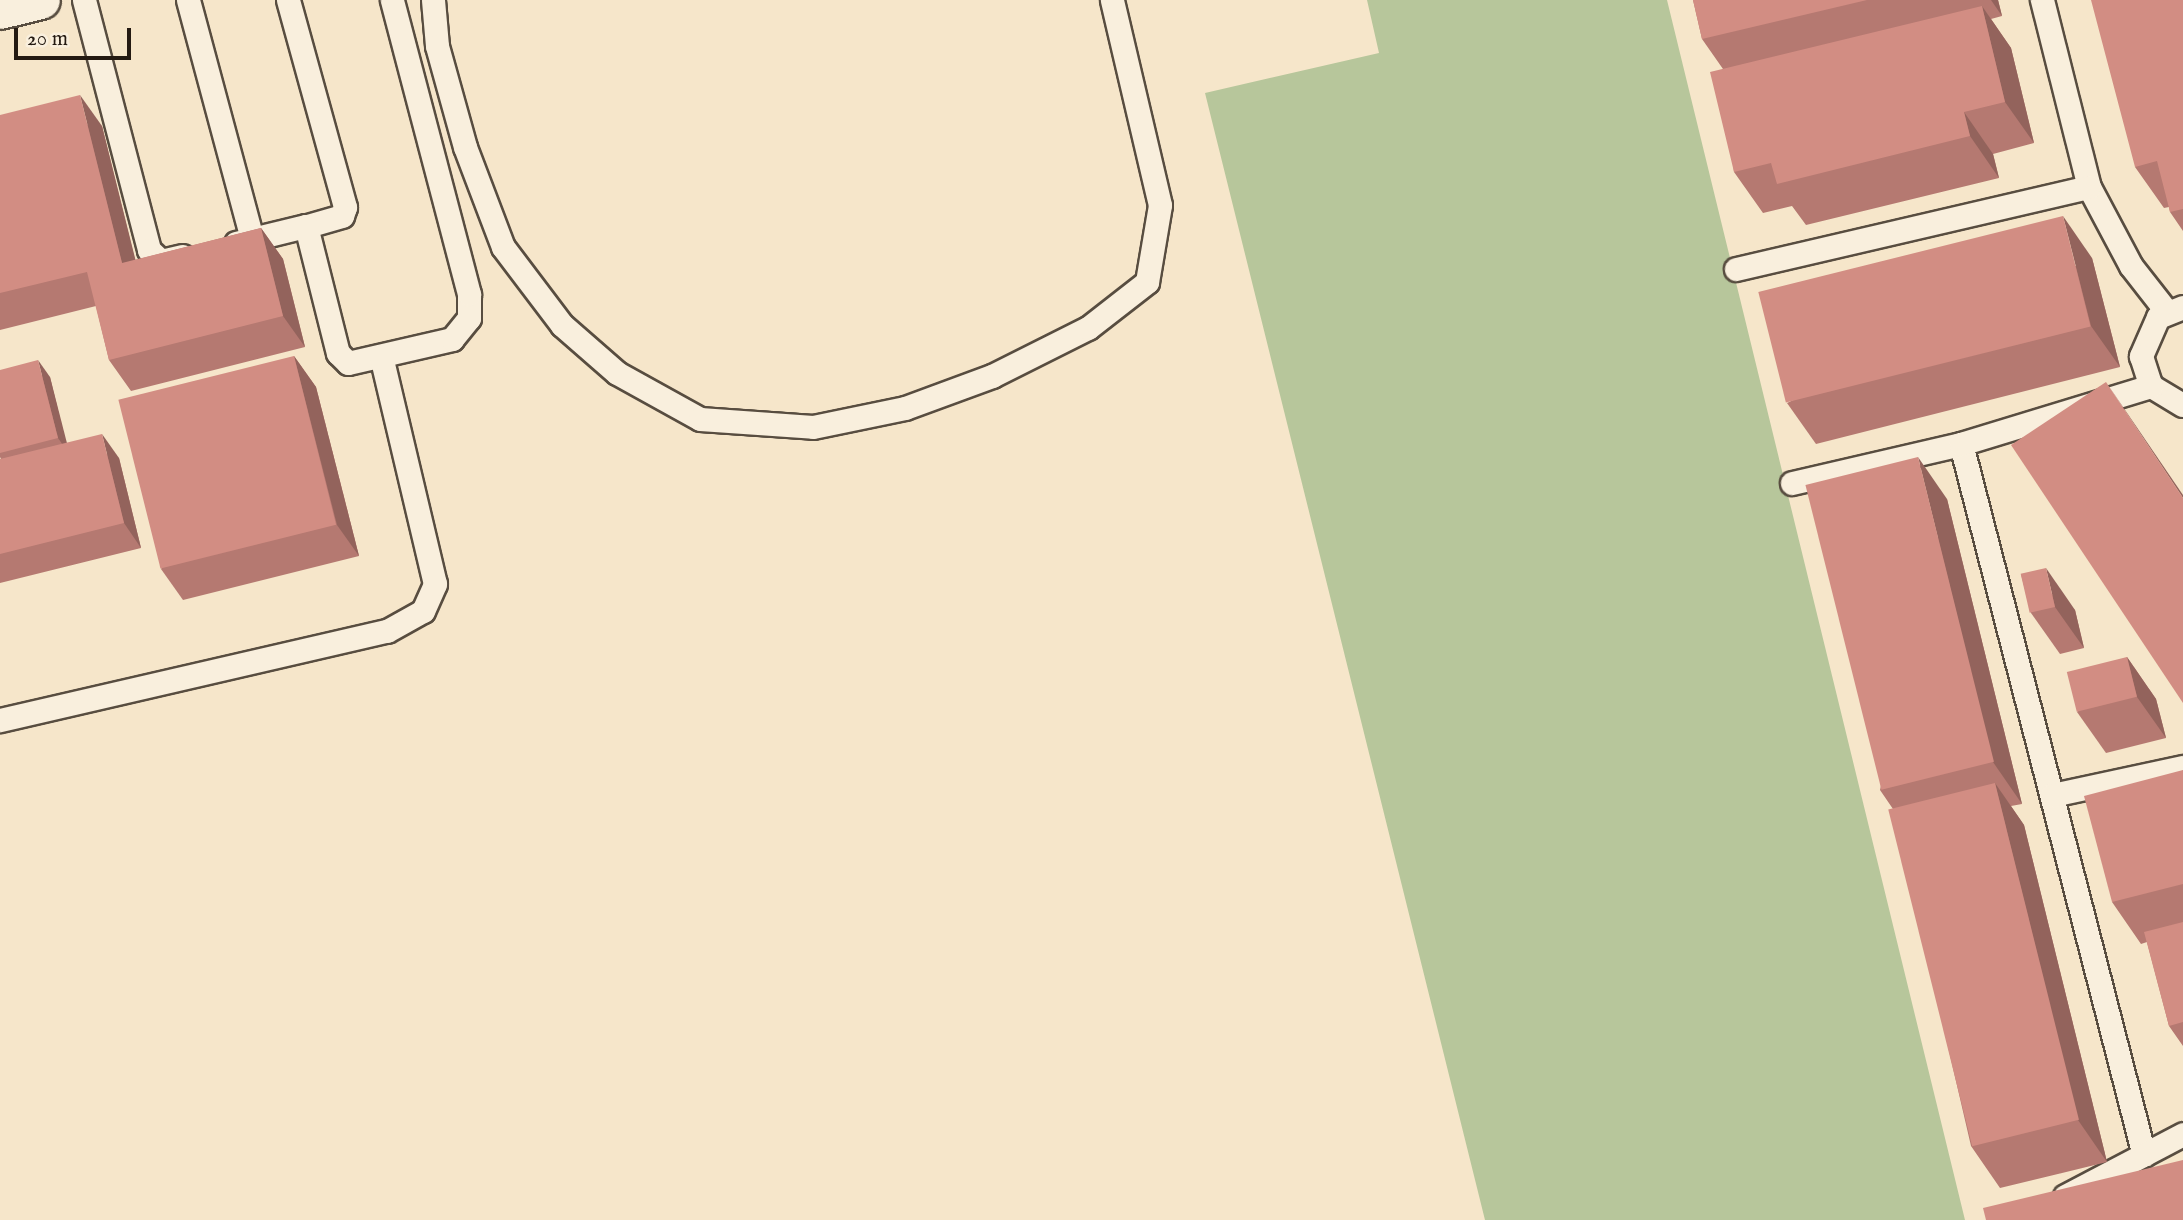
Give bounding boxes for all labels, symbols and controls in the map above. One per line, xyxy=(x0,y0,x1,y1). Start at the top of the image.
scale bar xyxy=(18,14,135,58)
text: 20 m xyxy=(27,26,68,53)

